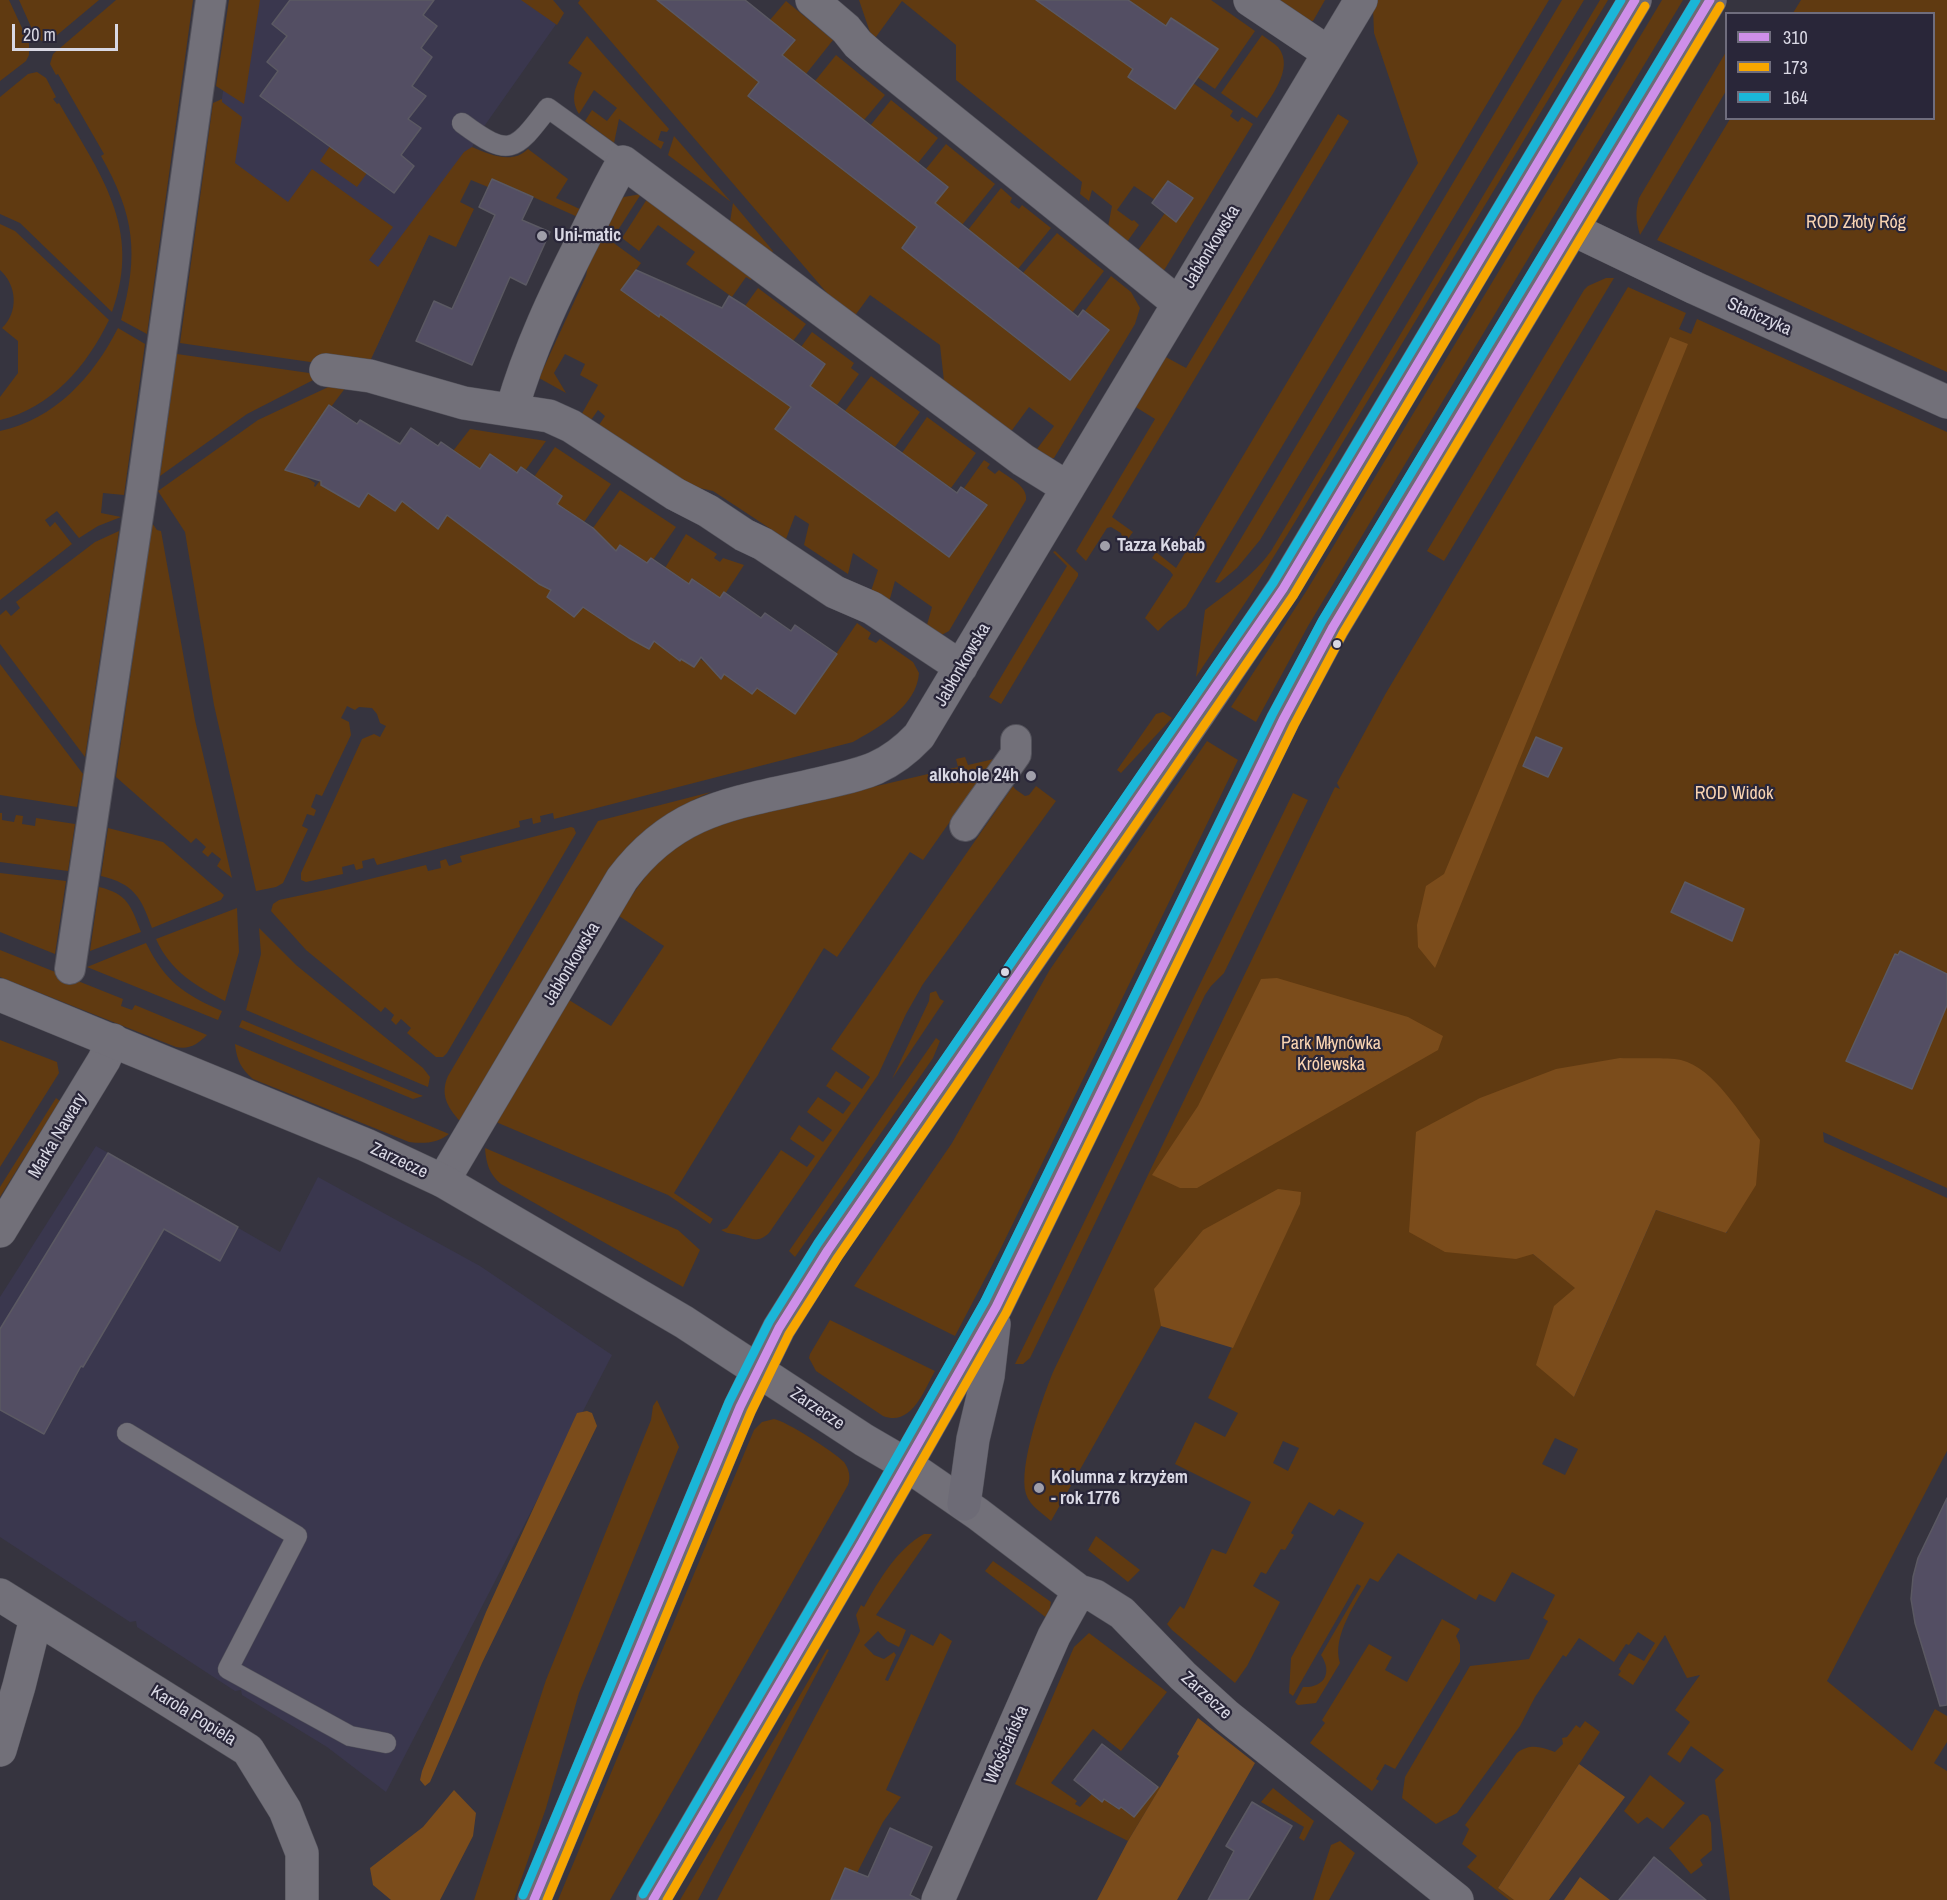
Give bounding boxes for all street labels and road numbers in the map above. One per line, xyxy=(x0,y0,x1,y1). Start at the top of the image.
street label: Jabłonkowska xyxy=(1179,202,1245,292)
street label: Stańczyka xyxy=(1724,293,1794,341)
street label: Jabłonkowska xyxy=(930,619,996,711)
street label: Jabłonkowska xyxy=(539,919,605,1009)
street label: Marka Nawary xyxy=(24,1090,92,1182)
street label: Zarzecze xyxy=(367,1138,431,1184)
street label: Zarzecze xyxy=(786,1383,848,1435)
street label: Zarzecze xyxy=(1176,1668,1236,1724)
street label: Karola Popiela xyxy=(146,1681,240,1751)
street label: Włościańska xyxy=(980,1702,1034,1788)

